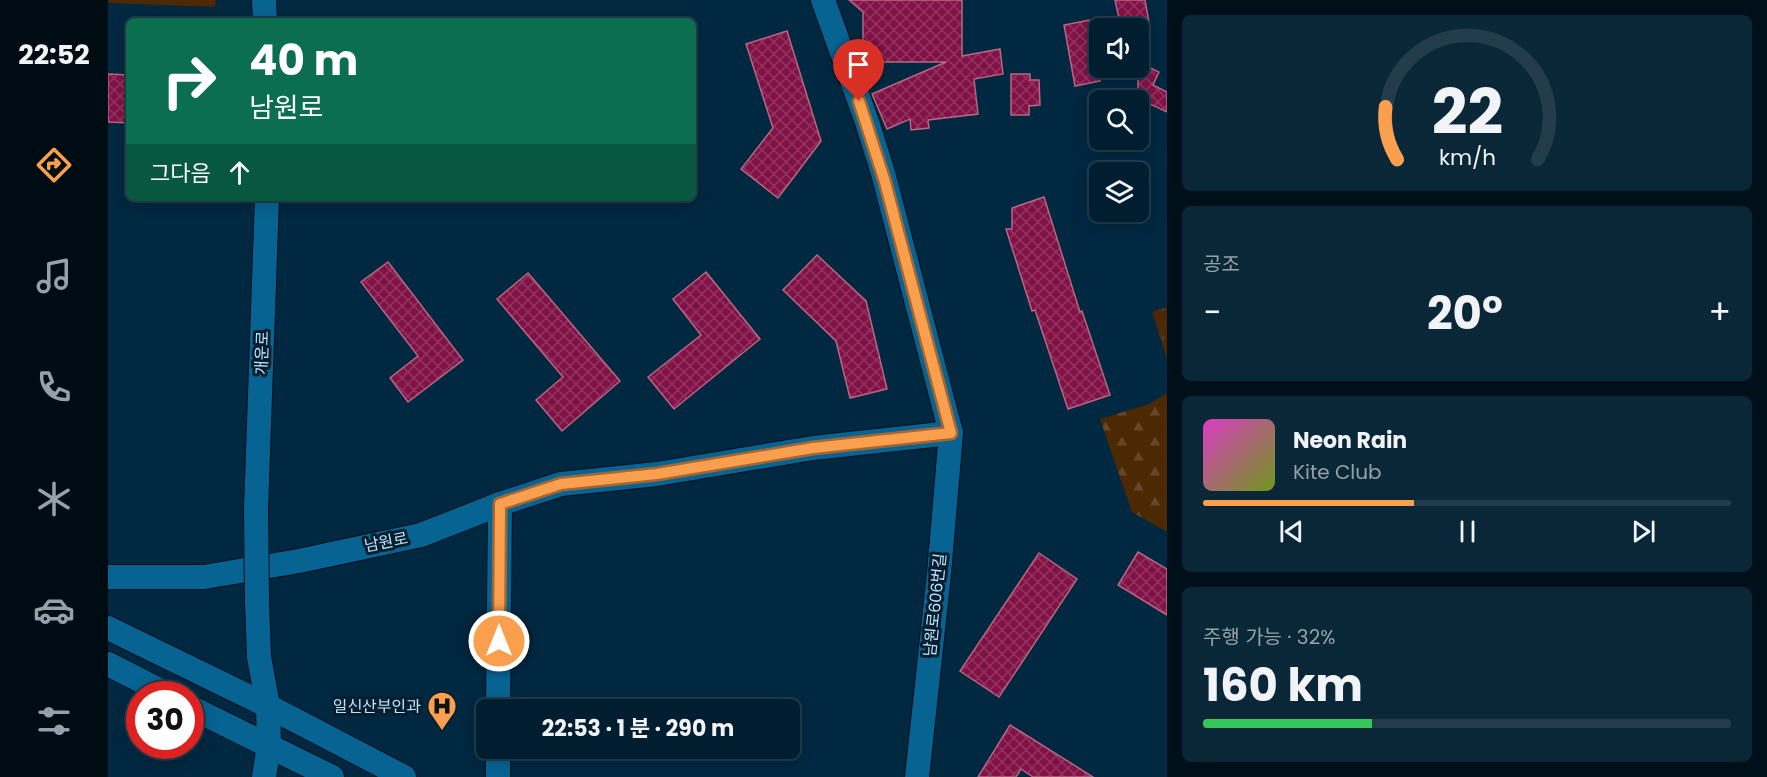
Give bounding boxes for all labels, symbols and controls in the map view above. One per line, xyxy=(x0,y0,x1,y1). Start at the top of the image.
map controls xyxy=(1089,18,1149,222)
button: sound xyxy=(1089,18,1149,78)
text: 40 m xyxy=(249,31,358,90)
text: 22:52 xyxy=(18,36,90,73)
pin xyxy=(833,39,884,101)
icon: right xyxy=(150,42,228,120)
icon: arrive xyxy=(842,48,875,81)
text: 22 xyxy=(1431,68,1503,156)
text: 남원로 xyxy=(249,89,324,126)
button: search xyxy=(1089,90,1149,150)
text: km/h xyxy=(1438,142,1496,173)
icon: directions xyxy=(33,144,75,186)
icon: ahead xyxy=(223,156,256,189)
text: 그다음 xyxy=(150,158,211,189)
button: layers xyxy=(1089,162,1149,222)
text: 공조 xyxy=(1203,250,1240,278)
icon: music xyxy=(33,255,75,297)
text: 20° xyxy=(1427,282,1503,345)
text: − xyxy=(1203,289,1221,336)
text: + xyxy=(1708,289,1731,336)
street label: 개운로 xyxy=(250,330,274,375)
icon: phone xyxy=(33,366,75,408)
text: Neon Rain xyxy=(1293,425,1407,456)
text: Kite Club xyxy=(1293,458,1382,486)
icon: climate xyxy=(33,478,75,520)
icon: previous xyxy=(1275,515,1308,548)
icon: pause xyxy=(1451,515,1484,548)
icon: next xyxy=(1627,515,1660,548)
street label: 남원로 xyxy=(362,526,410,558)
street label: 남원로606번길 xyxy=(918,552,952,658)
icon: car xyxy=(33,589,75,631)
position arrow xyxy=(467,609,531,673)
text: 주행 가능 · 32% xyxy=(1203,623,1335,651)
text: 160 km xyxy=(1203,654,1363,717)
speed limit sign: 30 xyxy=(126,681,204,759)
hospital icon: 일신산부인과 xyxy=(426,690,458,732)
place label: 일신산부인과 xyxy=(333,695,421,718)
icon: filters xyxy=(33,700,75,742)
text: 22:53 · 1 분 · 290 m xyxy=(542,713,734,744)

